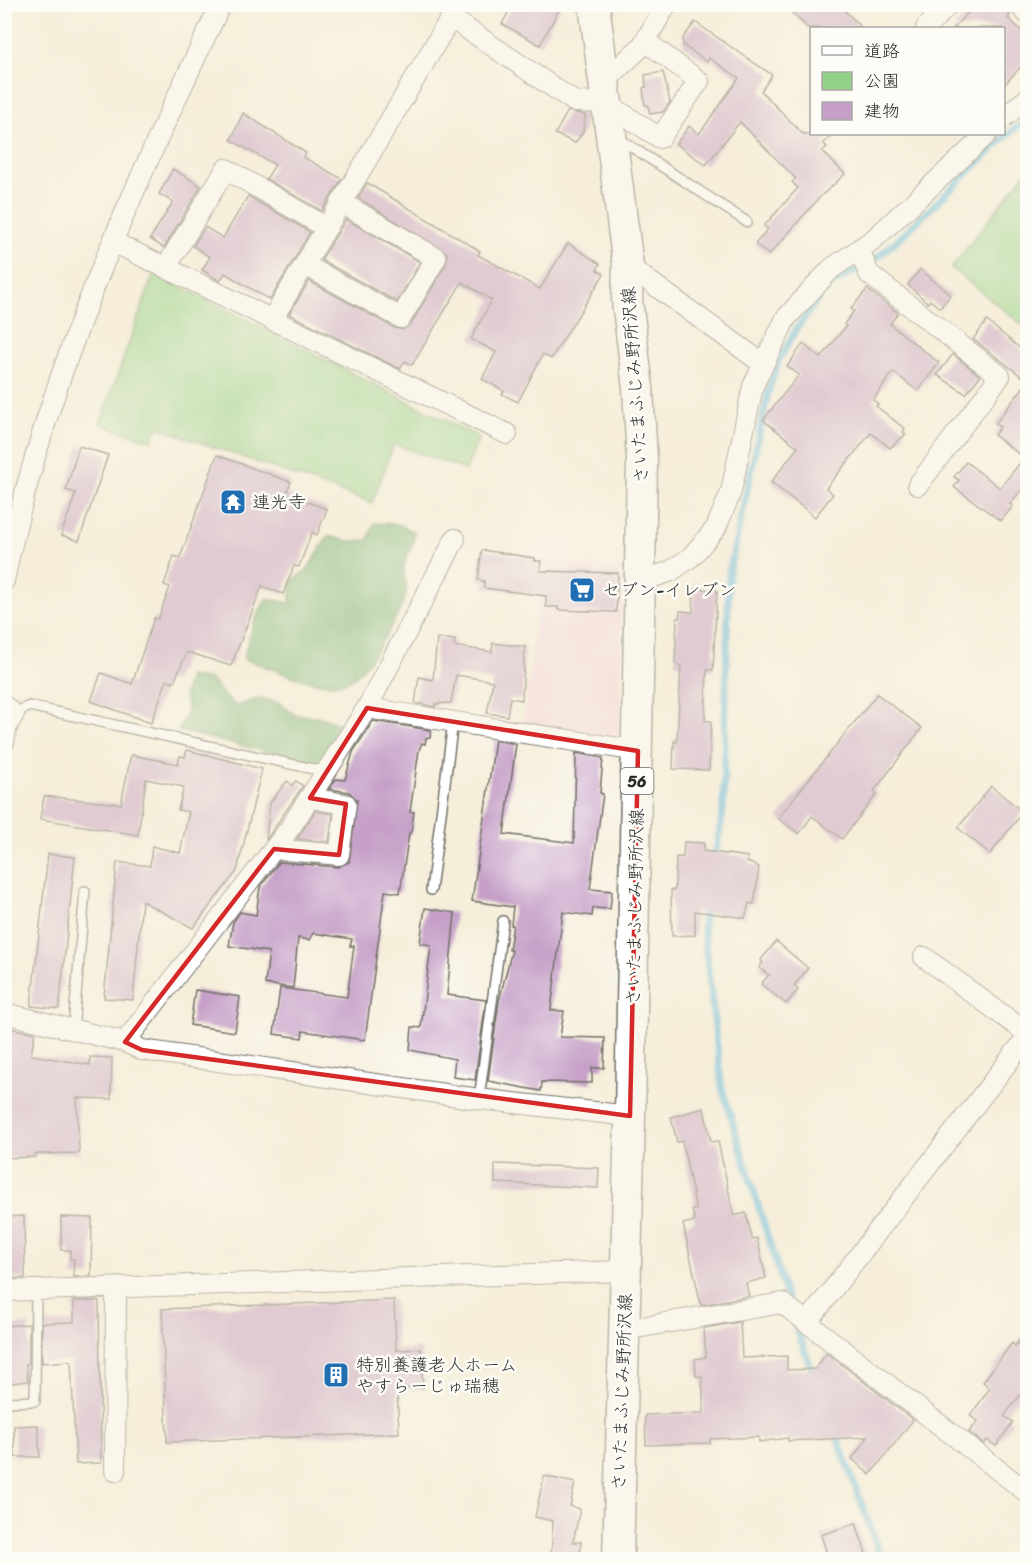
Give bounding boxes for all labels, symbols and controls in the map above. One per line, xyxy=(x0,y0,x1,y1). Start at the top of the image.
legend xyxy=(810,27,1005,135)
text: 道路 xyxy=(864,35,900,67)
text: 公園 xyxy=(864,65,900,97)
text: 建物 xyxy=(864,95,900,127)
street label: さいたまふじみ野所沢線 xyxy=(612,285,658,485)
place label: 連光寺 xyxy=(252,486,306,518)
temple icon: 連光寺 xyxy=(218,487,248,517)
place label: セブン-イレブン xyxy=(602,574,736,606)
supermarket icon: セブン-イレブン xyxy=(567,575,597,605)
road number: 56 xyxy=(620,768,654,794)
street label: さいたまふじみ野所沢線 xyxy=(617,808,653,1006)
street label: さいたまふじみ野所沢線 xyxy=(603,1293,641,1491)
place label: 特別養護老人ホーム やすらーじゅ瑞穂 xyxy=(356,1349,517,1402)
building icon: 特別養護老人ホーム やすらーじゅ瑞穂 xyxy=(321,1360,351,1390)

